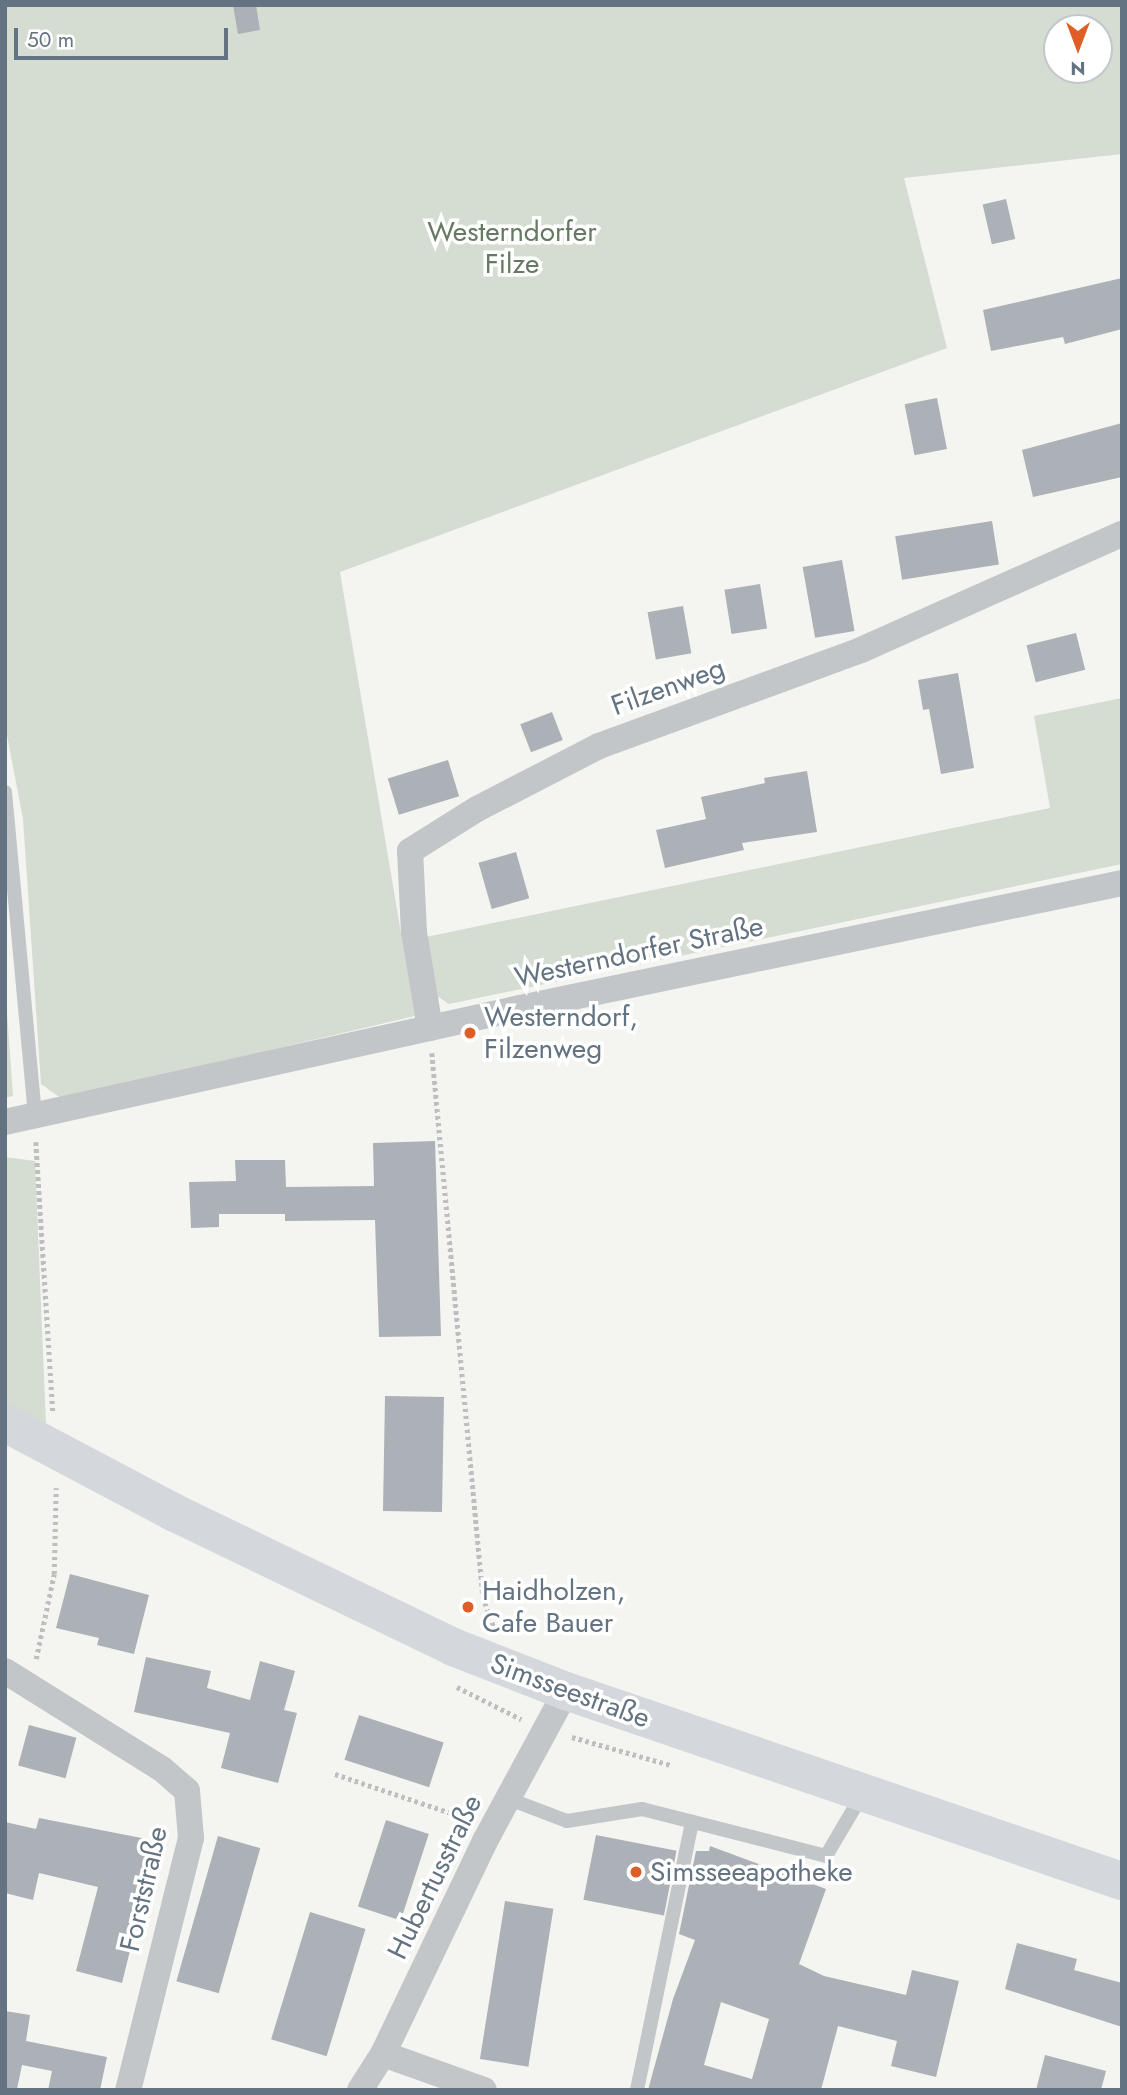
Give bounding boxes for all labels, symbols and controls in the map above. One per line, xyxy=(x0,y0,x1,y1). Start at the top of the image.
scale bar xyxy=(18,14,231,58)
north arrow xyxy=(1043,14,1113,84)
text: 50 m xyxy=(27,25,74,55)
text: N xyxy=(1070,55,1086,82)
park label: Westerndorfer Filze xyxy=(427,215,597,281)
street label: Filzenweg xyxy=(607,651,729,723)
street label: Westerndorfer Straße xyxy=(512,909,766,995)
place label: Westerndorf, Filzenweg xyxy=(484,1000,638,1066)
marker: Westerndorf, Filzenweg xyxy=(462,1025,478,1041)
place label: Haidholzen, Cafe Bauer xyxy=(482,1574,625,1640)
marker: Haidholzen, Cafe Bauer xyxy=(460,1599,476,1615)
street label: Simsseestraße xyxy=(486,1647,654,1735)
street label: Hubertusstraße xyxy=(381,1789,489,1965)
street label: Forststraße xyxy=(113,1823,175,1955)
place label: Simsseeapotheke xyxy=(650,1855,853,1889)
marker: Simsseeapotheke xyxy=(628,1864,644,1880)

